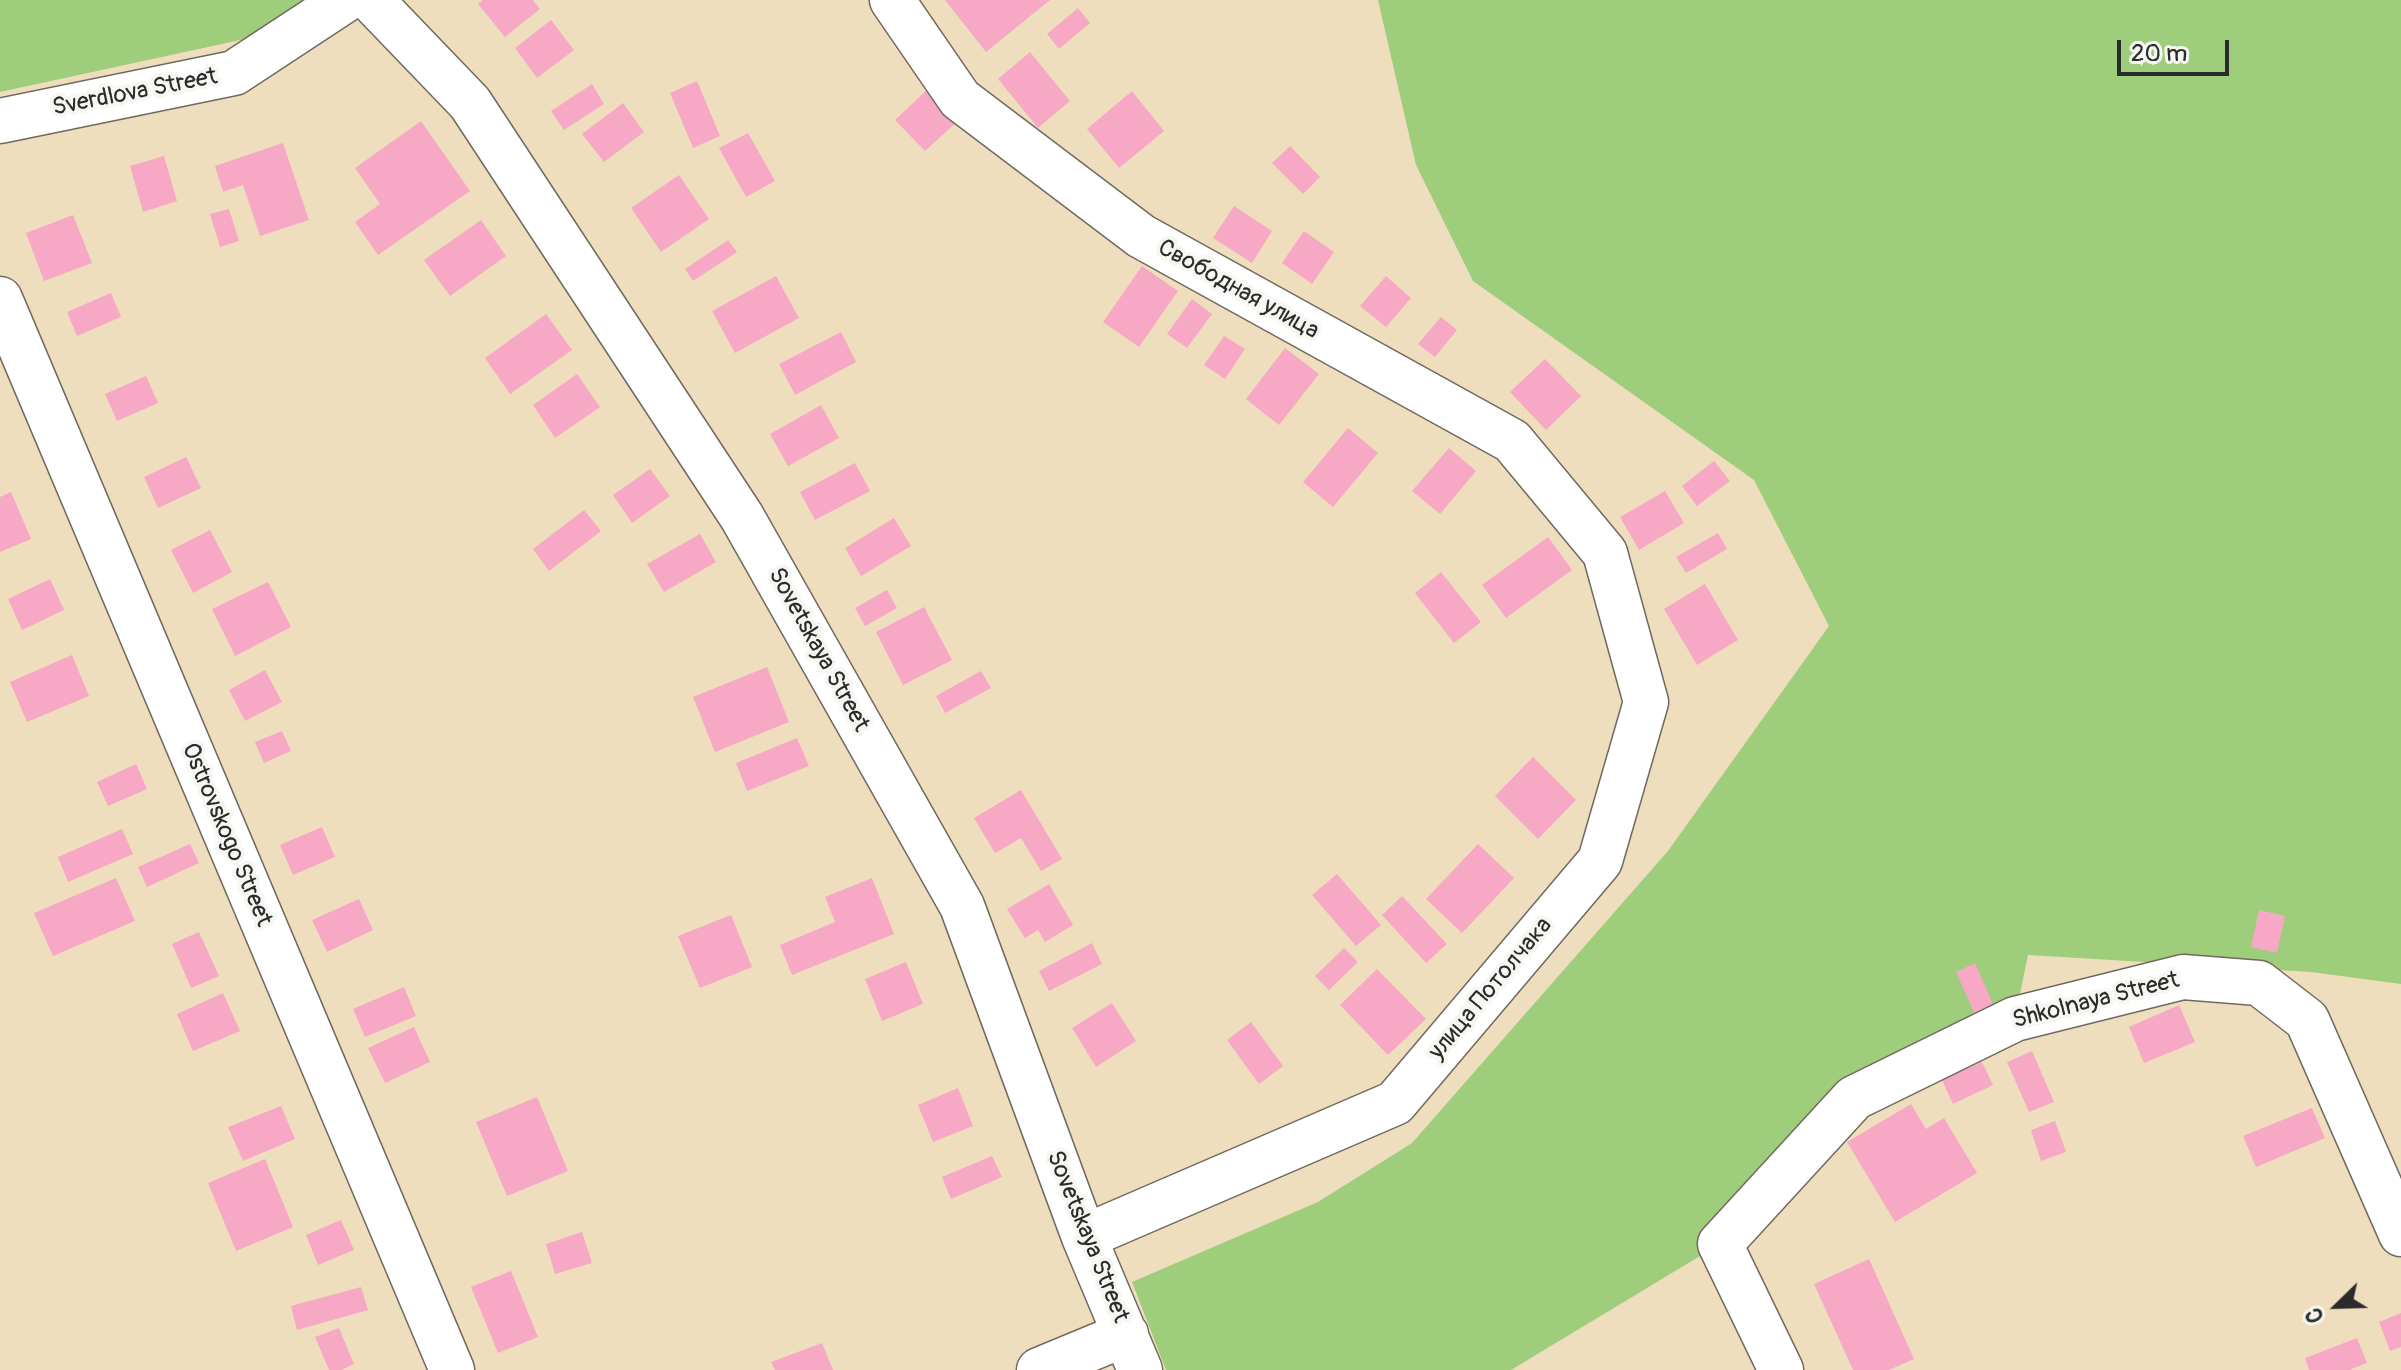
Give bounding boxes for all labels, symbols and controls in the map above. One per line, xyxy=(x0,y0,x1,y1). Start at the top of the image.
scale bar xyxy=(2121,24,2233,74)
text: 20 m xyxy=(2131,39,2187,68)
street label: Sverdlova Street xyxy=(50,63,220,123)
street label: Свободная улица xyxy=(1152,234,1324,346)
street label: Sovetskaya Street xyxy=(761,563,875,737)
street label: Ostrovskogo Street xyxy=(174,739,278,931)
street label: улица Потолчака xyxy=(1423,912,1559,1066)
street label: Shkolnaya Street xyxy=(2010,966,2182,1036)
street label: Sovetskaya Street xyxy=(1039,1147,1135,1327)
north arrow xyxy=(2297,1266,2377,1346)
text: С xyxy=(2299,1304,2330,1327)

